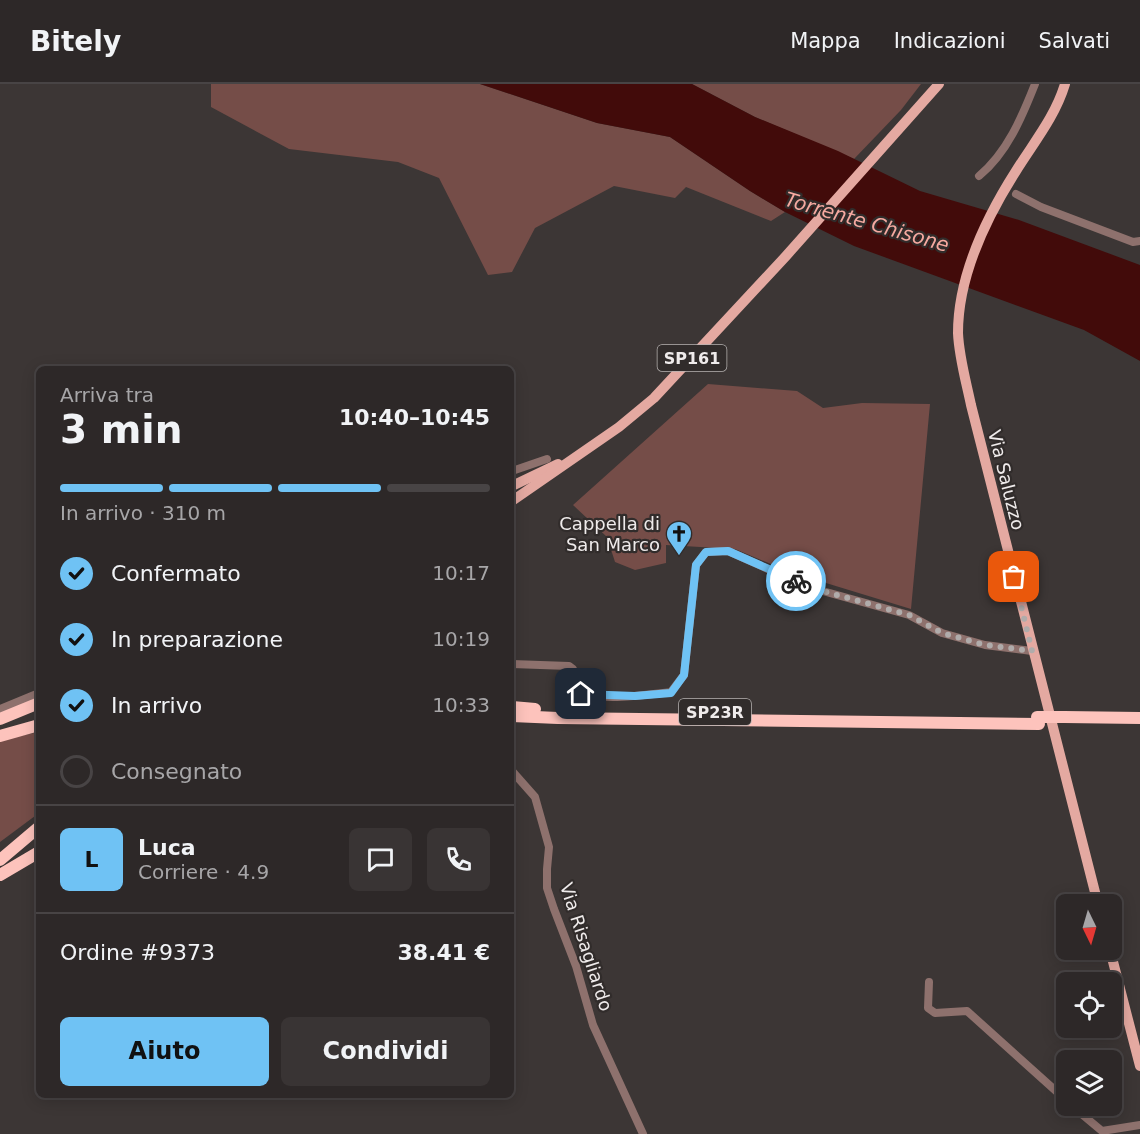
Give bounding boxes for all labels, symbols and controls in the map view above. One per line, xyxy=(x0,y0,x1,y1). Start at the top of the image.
text: Bitely xyxy=(30,25,121,58)
text: Mappa xyxy=(790,29,861,53)
text: Indicazioni xyxy=(894,29,1006,53)
text: Salvati xyxy=(1039,29,1110,53)
water label: Torrente Chisone xyxy=(782,187,952,257)
road number: SP161 xyxy=(658,345,726,371)
text: Arriva tra xyxy=(60,383,154,407)
text: 10:40–10:45 xyxy=(339,405,490,430)
text: 3 min xyxy=(60,407,182,452)
street label: Via Saluzzo xyxy=(984,428,1029,532)
text: In arrivo · 310 m xyxy=(60,501,226,525)
place label: Cappella di San Marco xyxy=(559,513,660,555)
church icon: Cappella di San Marco xyxy=(664,519,694,557)
courier xyxy=(766,551,826,611)
pin xyxy=(988,551,1039,602)
icon: check xyxy=(60,557,93,590)
icon: bag xyxy=(997,560,1030,593)
text: Confermato xyxy=(111,561,241,586)
text: 10:17 xyxy=(432,561,490,585)
icon: bike xyxy=(780,565,813,598)
icon: check xyxy=(60,623,93,656)
text: In preparazione xyxy=(111,627,283,652)
text: 10:19 xyxy=(432,627,490,651)
pin xyxy=(555,668,606,719)
icon: home xyxy=(564,677,597,710)
icon: check xyxy=(60,689,93,722)
text: In arrivo xyxy=(111,693,202,718)
text: 10:33 xyxy=(432,693,490,717)
road number: SP23R xyxy=(679,699,751,725)
text: Consegnato xyxy=(111,759,242,784)
button: chat xyxy=(349,828,412,891)
button: phone xyxy=(427,828,490,891)
text: Luca xyxy=(138,835,196,860)
text: L xyxy=(84,847,99,872)
text: Corriere · 4.9 xyxy=(138,860,269,884)
street label: Via Risagliardo xyxy=(556,880,617,1014)
north arrow xyxy=(1056,894,1122,960)
map controls xyxy=(1056,894,1122,1116)
text: Ordine #9373 xyxy=(60,940,215,965)
text: 38.41 € xyxy=(397,940,490,965)
button: locate xyxy=(1056,972,1122,1038)
button: Aiuto xyxy=(60,1017,269,1086)
button: Condividi xyxy=(281,1017,490,1086)
button: layers xyxy=(1056,1050,1122,1116)

